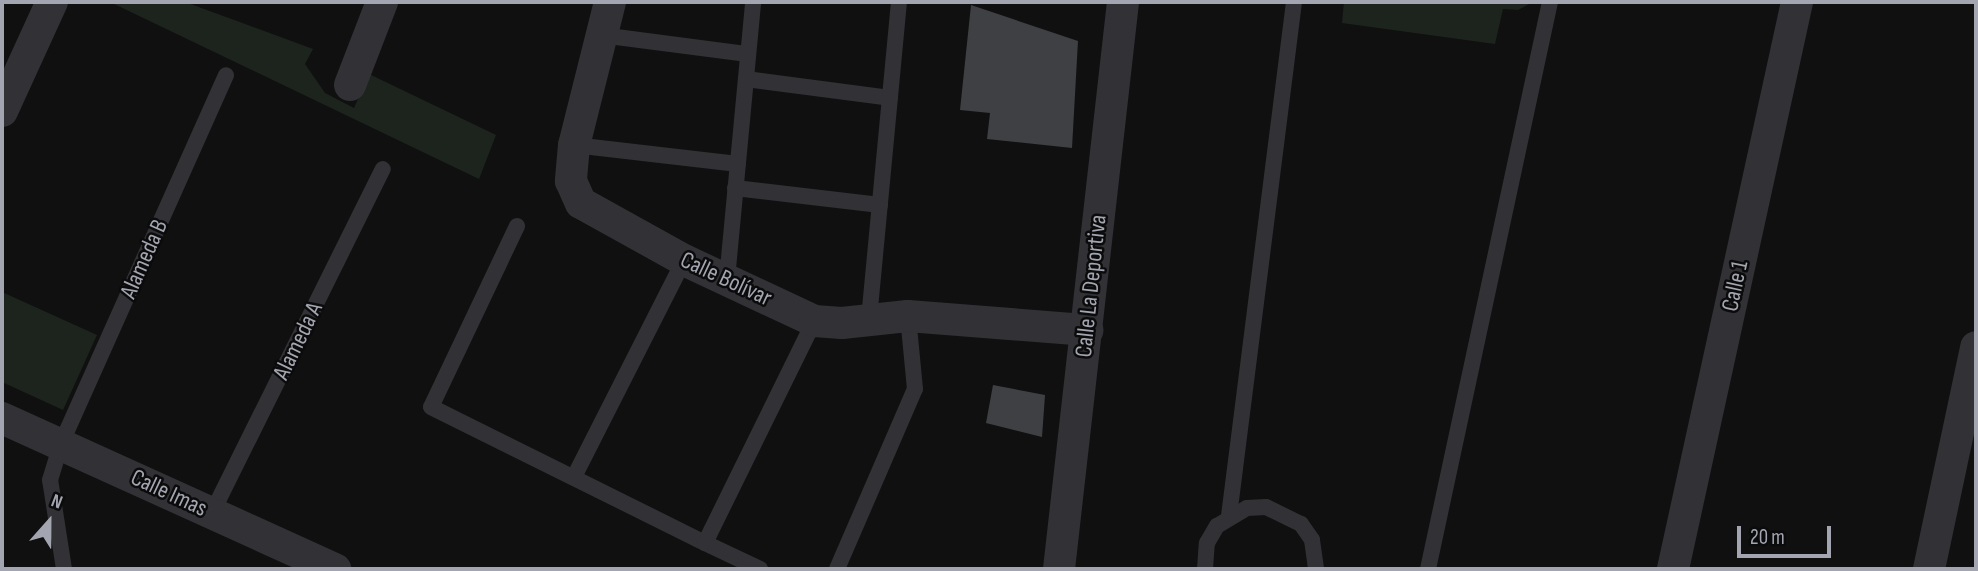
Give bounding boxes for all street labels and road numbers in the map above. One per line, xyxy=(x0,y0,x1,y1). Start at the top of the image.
street label: Calle La Deportiva xyxy=(1069,213,1113,359)
street label: Alameda B xyxy=(114,215,174,303)
street label: Calle Bolívar xyxy=(676,245,776,313)
street label: Calle 1 xyxy=(1716,258,1754,314)
street label: Alameda A xyxy=(267,298,329,384)
street label: Calle Imas xyxy=(126,463,212,523)

